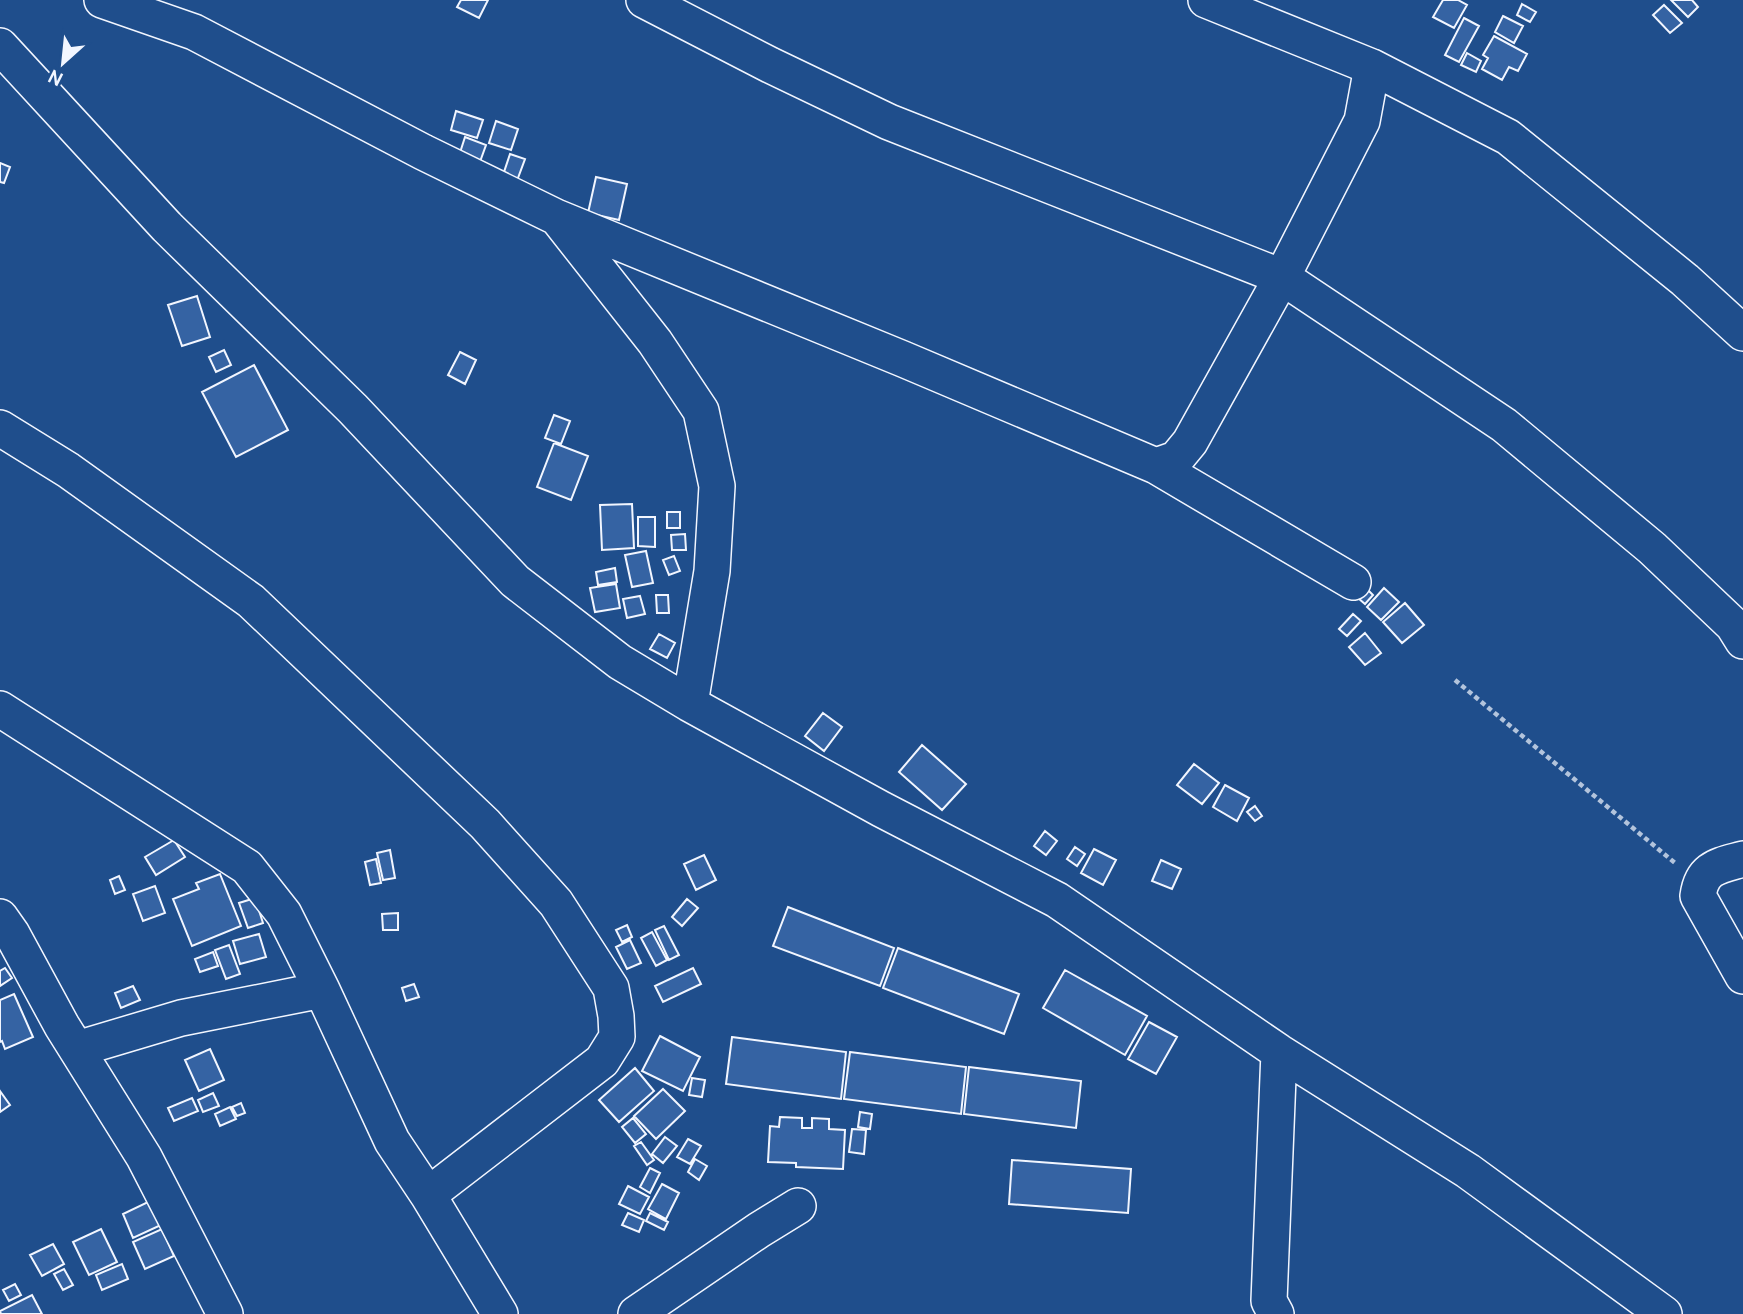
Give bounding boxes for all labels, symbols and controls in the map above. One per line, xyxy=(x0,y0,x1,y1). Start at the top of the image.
north arrow xyxy=(28,28,98,98)
text: N xyxy=(44,64,67,91)

